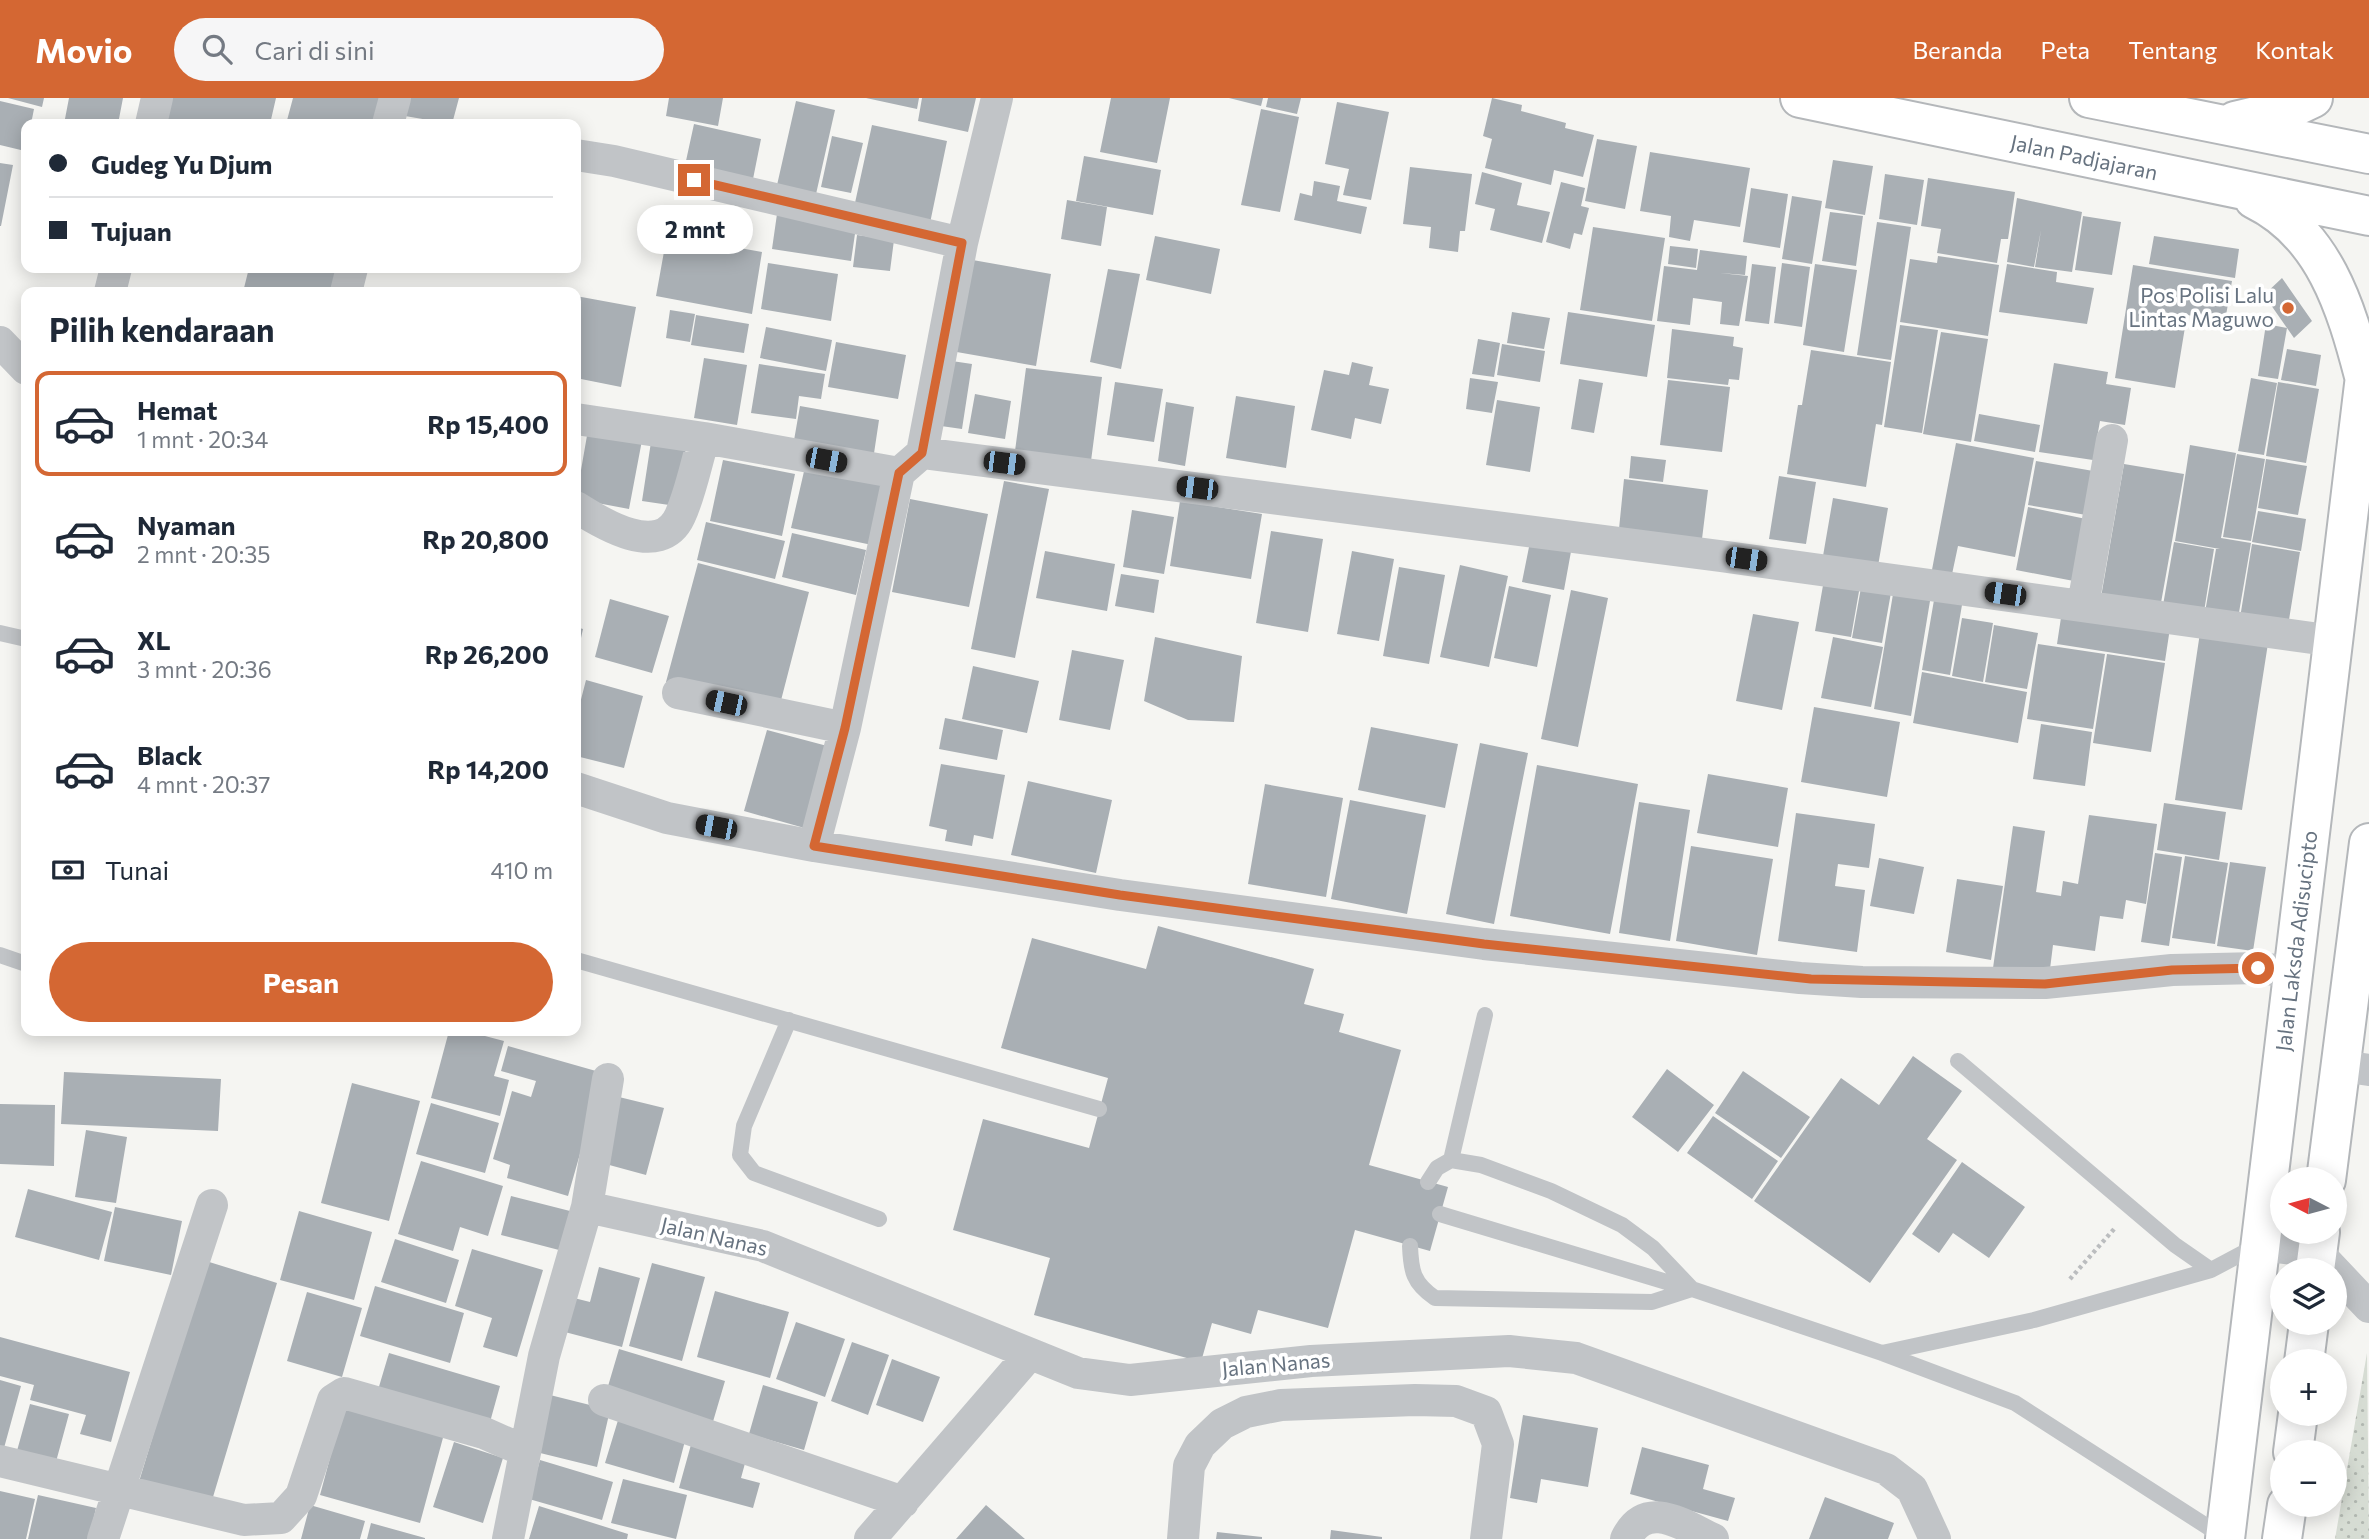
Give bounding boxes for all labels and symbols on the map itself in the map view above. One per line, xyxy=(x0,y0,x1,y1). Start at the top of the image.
street label: Jalan Padjajaran xyxy=(2009,129,2160,184)
route end xyxy=(678,164,710,196)
callout: 2 mnt xyxy=(636,204,752,254)
place label: Pos Polisi Lalu Lintas Maguwo xyxy=(2128,282,2274,331)
marker: Pos Polisi Lalu Lintas Maguwo xyxy=(2280,300,2296,316)
car xyxy=(804,446,849,474)
car xyxy=(982,450,1027,476)
car xyxy=(1175,475,1220,501)
car xyxy=(1724,546,1769,572)
car xyxy=(1983,581,2028,607)
car xyxy=(704,688,749,718)
car xyxy=(694,813,739,841)
street label: Jalan Laksda Adisucipto xyxy=(2270,829,2321,1053)
route start xyxy=(2242,952,2274,984)
north arrow xyxy=(2270,1167,2347,1244)
street label: Jalan Nanas xyxy=(658,1211,770,1260)
street label: Jalan Nanas xyxy=(1221,1346,1331,1381)

